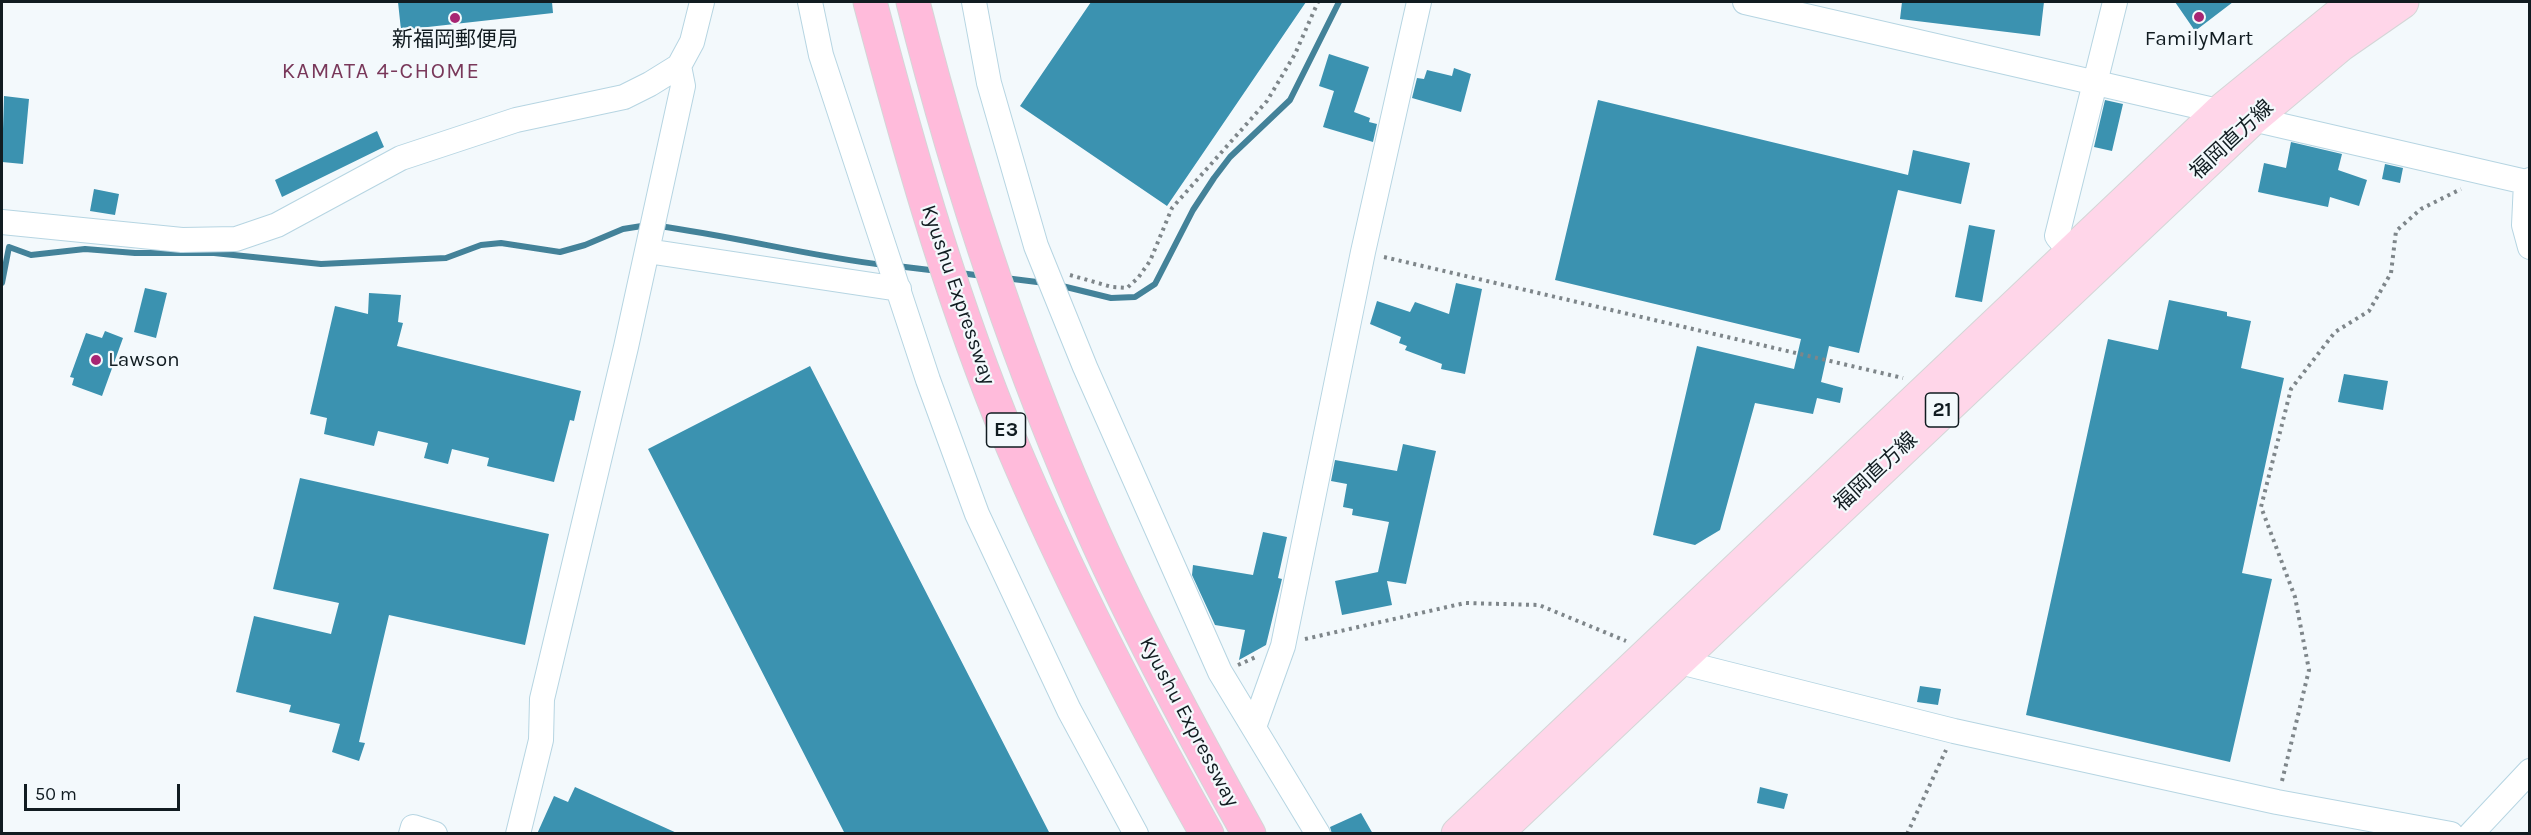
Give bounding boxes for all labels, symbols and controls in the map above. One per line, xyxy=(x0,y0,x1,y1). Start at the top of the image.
marker: FamilyMart xyxy=(2192,10,2206,24)
marker: 新福岡郵便局 xyxy=(448,11,462,25)
place label: FamilyMart xyxy=(2145,26,2253,52)
place label: 新福岡郵便局 xyxy=(392,27,518,53)
district label: KAMATA 4-CHOME xyxy=(282,59,480,85)
street label: 福岡直方線 xyxy=(2185,95,2279,185)
street label: Kyushu Expressway xyxy=(915,202,1001,388)
place label: Lawson xyxy=(108,347,180,373)
marker: Lawson xyxy=(89,353,103,367)
road number: 21 xyxy=(1926,393,1958,427)
road number: E3 xyxy=(986,413,1026,447)
street label: 福岡直方線 xyxy=(1829,427,1923,517)
street label: Kyushu Expressway xyxy=(1134,633,1244,811)
scale bar xyxy=(27,772,183,810)
text: 50 m xyxy=(35,783,77,805)

